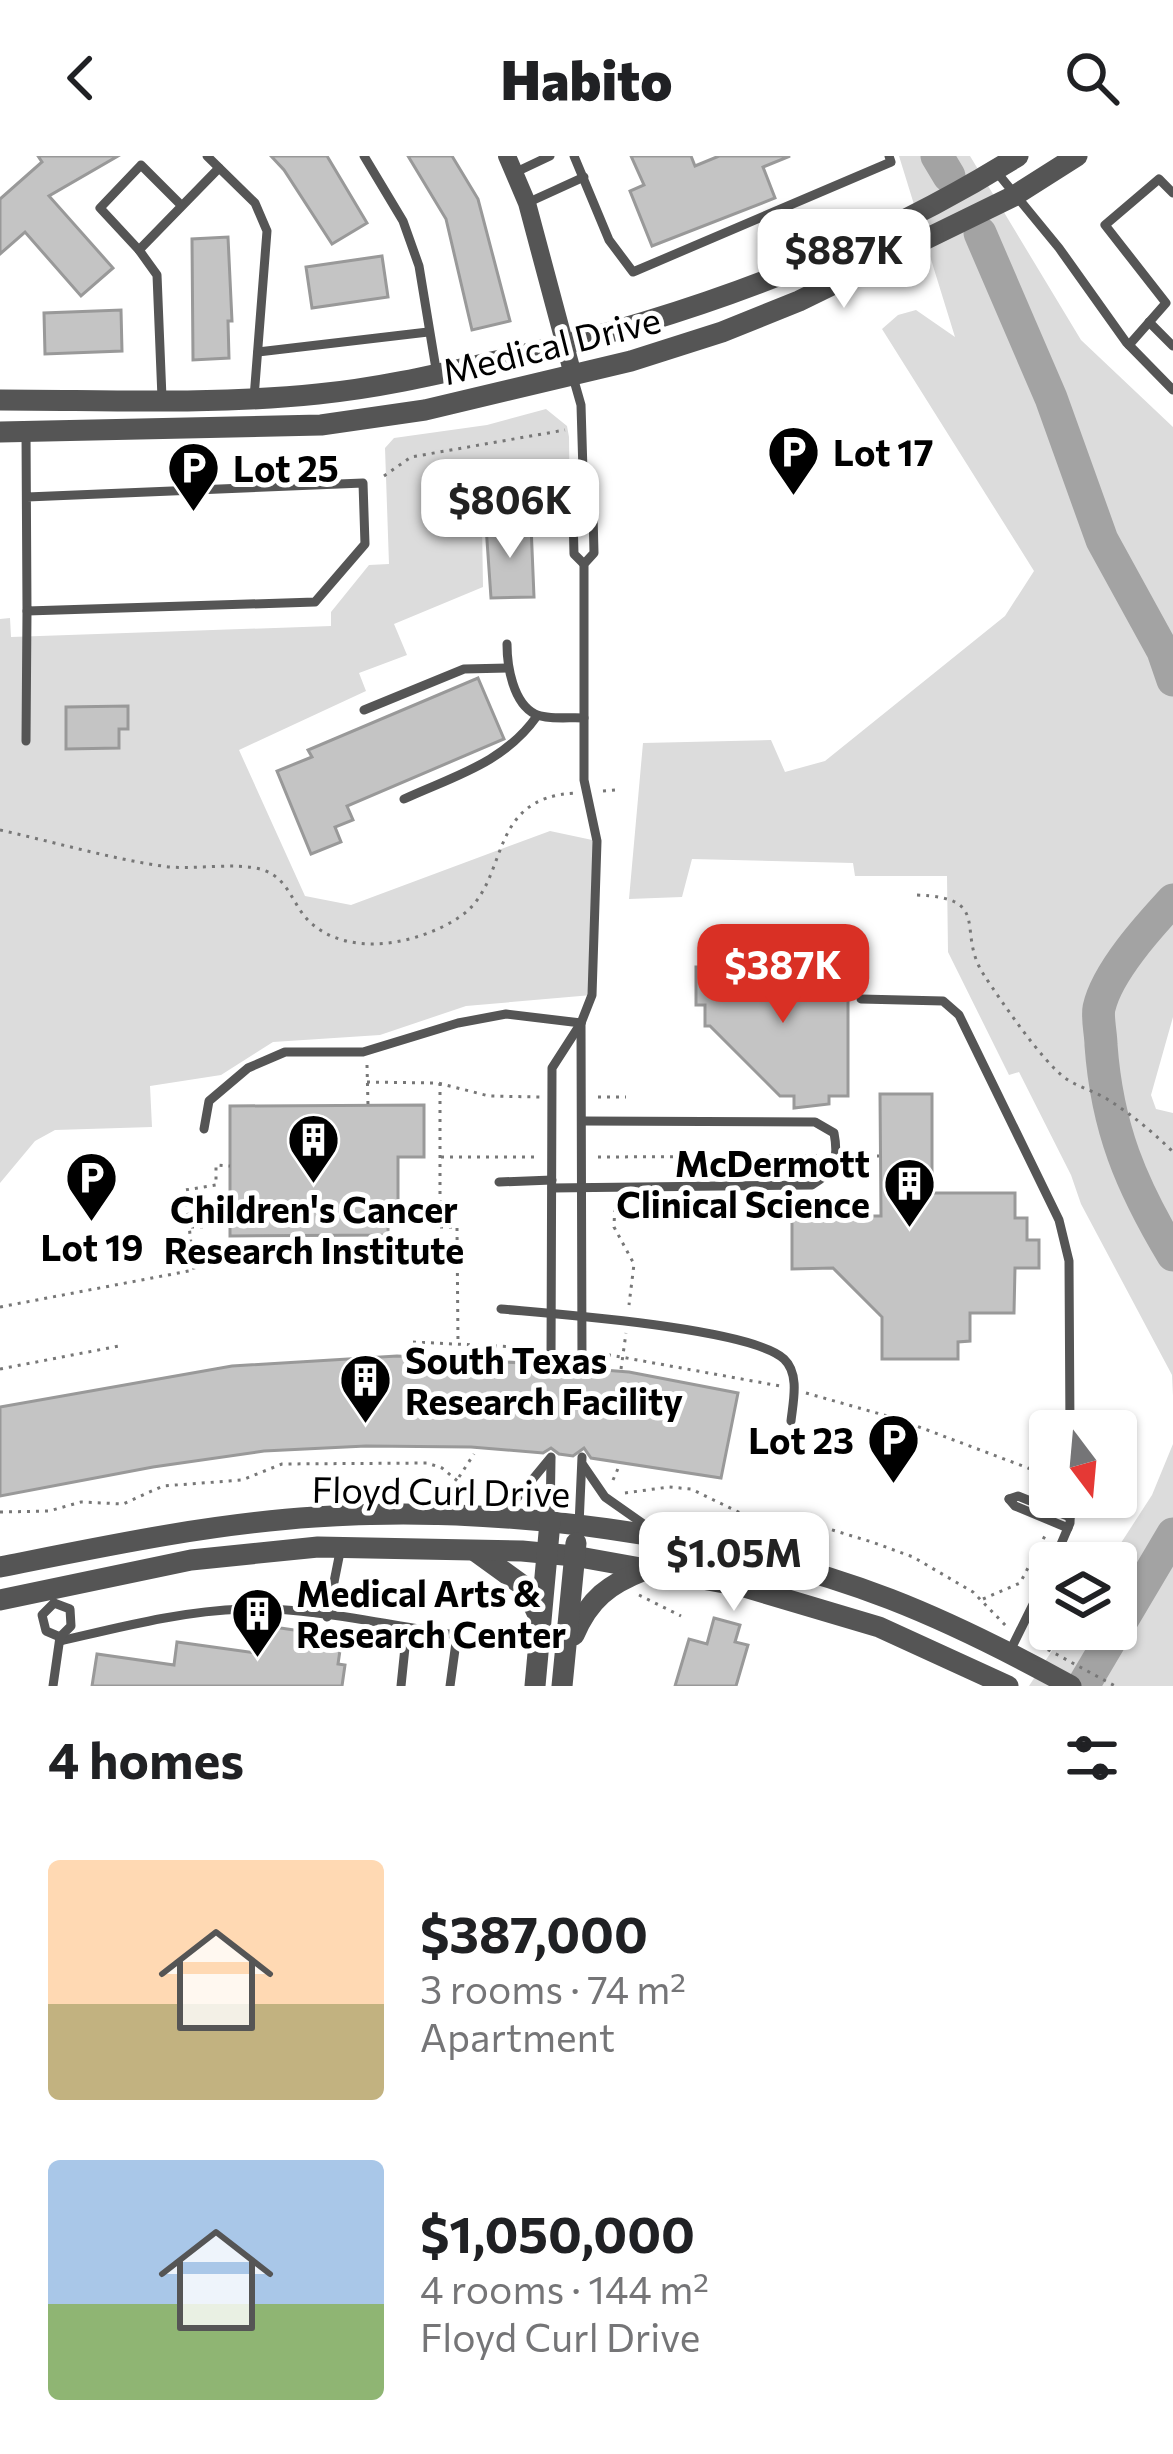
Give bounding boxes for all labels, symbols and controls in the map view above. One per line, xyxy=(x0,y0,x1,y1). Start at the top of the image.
icon: back xyxy=(48,45,114,111)
text: Habito xyxy=(501,45,673,111)
icon: search xyxy=(1059,45,1125,111)
pin: $887K xyxy=(760,209,928,311)
text: $887K xyxy=(785,224,903,272)
street label: Medical Drive xyxy=(437,296,665,392)
parking icon: Lot 17 xyxy=(766,423,822,497)
place label: Lot 17 xyxy=(833,429,933,473)
parking icon: Lot 25 xyxy=(166,439,222,513)
place label: Lot 25 xyxy=(233,445,339,489)
pin: $806K xyxy=(426,459,594,561)
text: $806K xyxy=(448,474,572,522)
pin: $387K xyxy=(699,924,867,1026)
text: $387K xyxy=(724,939,842,987)
building icon: Children's Cancer Research Institute xyxy=(286,1112,342,1186)
place label: McDermott Clinical Science xyxy=(616,1140,870,1225)
parking icon: Lot 19 xyxy=(64,1150,120,1224)
building icon: McDermott Clinical Science xyxy=(881,1155,937,1229)
place label: Children's Cancer Research Institute xyxy=(164,1186,464,1271)
place label: Lot 19 xyxy=(41,1224,143,1268)
place label: South Texas Research Facility xyxy=(405,1337,683,1422)
building icon: South Texas Research Facility xyxy=(338,1352,394,1426)
north arrow xyxy=(1029,1410,1137,1518)
map controls xyxy=(1029,1410,1137,1650)
parking icon: Lot 23 xyxy=(865,1411,921,1485)
place label: Lot 23 xyxy=(748,1417,854,1461)
street label: Floyd Curl Drive xyxy=(311,1466,571,1514)
pin: $1.05M xyxy=(636,1512,832,1614)
text: $1.05M xyxy=(666,1527,802,1575)
button: layers xyxy=(1029,1542,1137,1650)
place label: Medical Arts & Research Center xyxy=(296,1570,566,1655)
building icon: Medical Arts & Research Center xyxy=(229,1585,285,1659)
icon: filters xyxy=(1059,1725,1125,1791)
text: 4 homes xyxy=(48,1727,244,1790)
text: $387,000 xyxy=(420,1901,648,1964)
icon: home xyxy=(144,1908,288,2052)
text: 3 rooms · 74 m² xyxy=(420,1964,686,2012)
text: Apartment xyxy=(420,2012,615,2060)
text: $1,050,000 xyxy=(420,2201,695,2264)
icon: home xyxy=(144,2208,288,2352)
text: 4 rooms · 144 m² xyxy=(420,2264,709,2312)
text: Floyd Curl Drive xyxy=(420,2312,700,2360)

